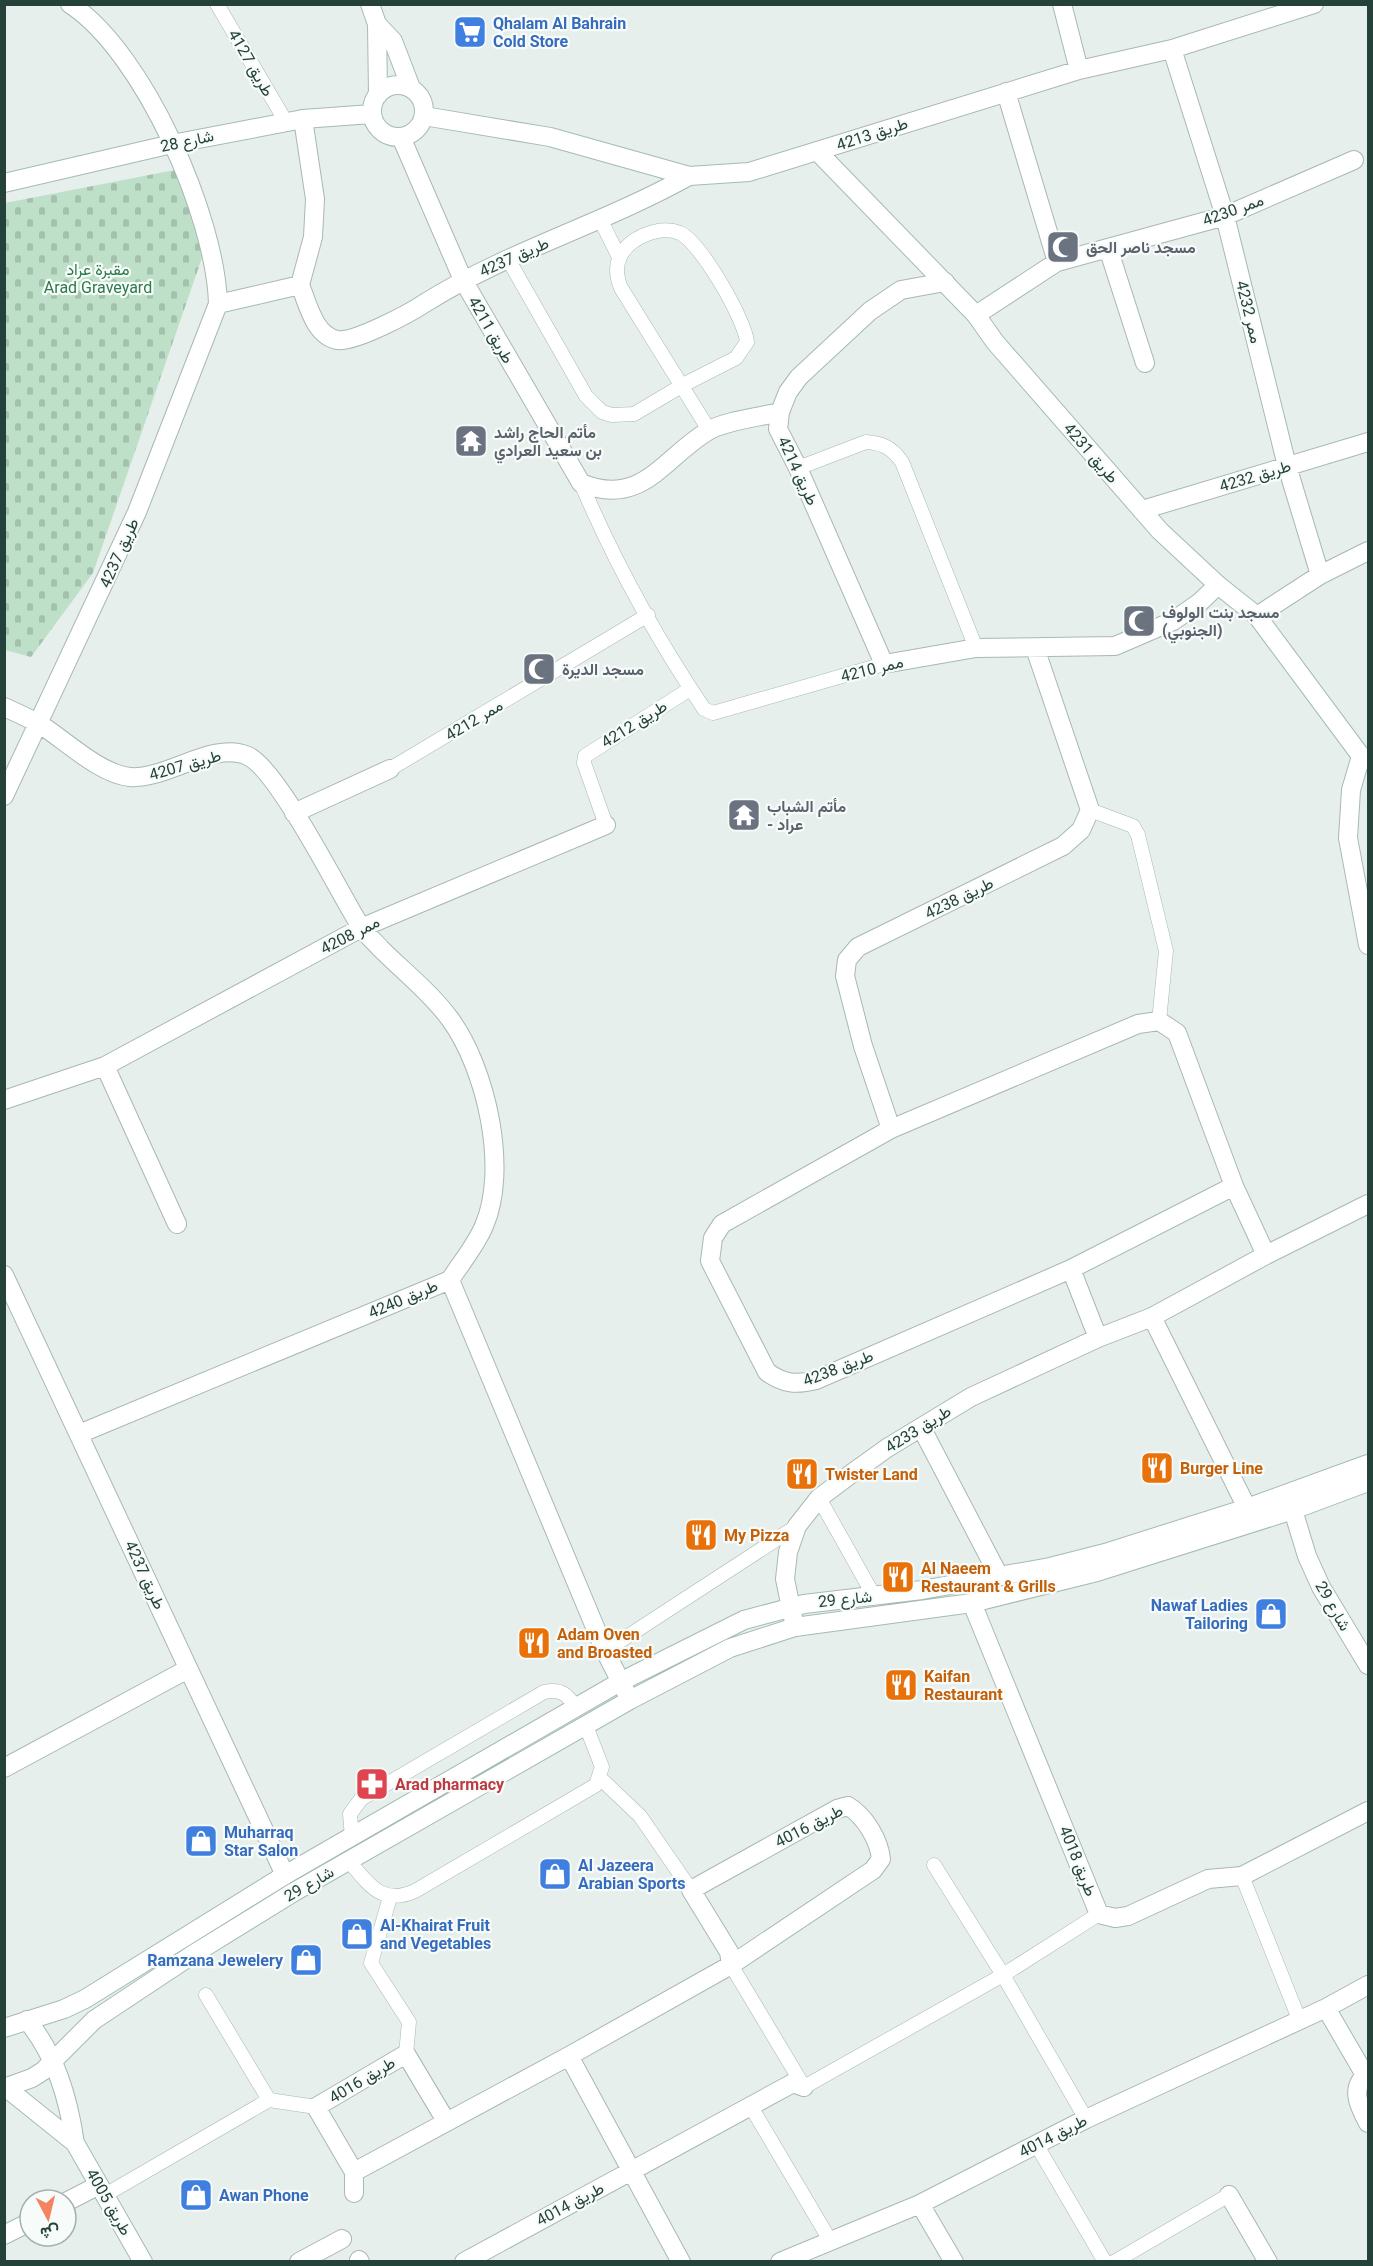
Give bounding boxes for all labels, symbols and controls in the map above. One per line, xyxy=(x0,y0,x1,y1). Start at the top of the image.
supermarket icon: Qhalam Al Bahrain Cold Store xyxy=(452,14,488,50)
place label: Qhalam Al Bahrain Cold Store xyxy=(493,14,626,51)
street label: طريق 4127 xyxy=(223,26,278,100)
street label: طريق 4213 xyxy=(834,114,910,155)
street label: شارع 28 xyxy=(159,126,216,158)
street label: ممر 4230 xyxy=(1200,190,1267,231)
mosque icon: مسجد ناصر الحق xyxy=(1045,229,1081,265)
street label: طريق 4237 xyxy=(476,233,552,282)
place label: مسجد ناصر الحق xyxy=(1086,238,1196,258)
park label: مقبرة عراد Arad Graveyard xyxy=(44,260,152,297)
street label: ممر 4232 xyxy=(1231,279,1266,346)
street label: طريق 4211 xyxy=(463,293,518,367)
street label: طريق 4231 xyxy=(1059,419,1122,488)
temple icon: مأتم الحاج راشد بن سعيد العرادي xyxy=(453,423,489,459)
place label: مأتم الحاج راشد بن سعيد العرادي xyxy=(494,423,602,464)
street label: طريق 4214 xyxy=(773,434,822,509)
street label: طريق 4232 xyxy=(1217,456,1293,497)
street label: طريق 4237 xyxy=(95,515,144,591)
mosque icon: مسجد بنت الولوف (الجنوبي) xyxy=(1121,603,1157,639)
place label: مسجد بنت الولوف (الجنوبي) xyxy=(1162,603,1280,644)
mosque icon: مسجد الديرة xyxy=(521,651,557,687)
street label: ممر 4210 xyxy=(839,652,906,687)
place label: مسجد الديرة xyxy=(562,660,644,680)
street label: ممر 4212 xyxy=(442,695,507,745)
street label: طريق 4212 xyxy=(598,696,671,752)
street label: طريق 4207 xyxy=(147,746,223,785)
temple icon: مأتم الشباب - عراد xyxy=(726,797,762,833)
place label: مأتم الشباب - عراد xyxy=(767,797,846,835)
street label: طريق 4238 xyxy=(922,873,997,924)
street label: ممر 4208 xyxy=(317,912,383,959)
street label: طريق 4240 xyxy=(365,1276,441,1323)
street label: طريق 4238 xyxy=(800,1346,876,1391)
street label: طريق 4233 xyxy=(882,1401,955,1457)
restaurant icon: Burger Line xyxy=(1139,1450,1175,1486)
restaurant icon: Twister Land xyxy=(784,1456,820,1492)
place label: Burger Line xyxy=(1180,1459,1263,1478)
place label: Twister Land xyxy=(825,1465,918,1484)
restaurant icon: My Pizza xyxy=(683,1517,719,1553)
place label: My Pizza xyxy=(724,1526,790,1545)
street label: طريق 4237 xyxy=(120,1538,169,1613)
restaurant icon: Al Naeem Restaurant & Grills xyxy=(880,1559,916,1595)
place label: Al Naeem Restaurant & Grills xyxy=(921,1559,1056,1596)
street label: شارع 29 xyxy=(1310,1578,1355,1635)
street label: شارع 29 xyxy=(817,1587,873,1613)
place label: Nawaf Ladies Tailoring xyxy=(1151,1596,1248,1633)
shop icon: Nawaf Ladies Tailoring xyxy=(1253,1596,1289,1632)
restaurant icon: Adam Oven and Broasted xyxy=(516,1625,552,1661)
place label: Adam Oven and Broasted xyxy=(557,1625,652,1662)
restaurant icon: Kaifan Restaurant xyxy=(883,1667,919,1703)
place label: Kaifan Restaurant xyxy=(924,1667,1003,1704)
pharmacy icon: Arad pharmacy xyxy=(354,1766,390,1802)
place label: Arad pharmacy xyxy=(395,1775,505,1794)
street label: طريق 4016 xyxy=(772,1801,847,1852)
shop icon: Muharraq Star Salon xyxy=(183,1823,219,1859)
place label: Muharraq Star Salon xyxy=(224,1823,298,1860)
street label: طريق 4018 xyxy=(1054,1823,1101,1899)
shop icon: Al Jazeera Arabian Sports xyxy=(537,1856,573,1892)
place label: Al Jazeera Arabian Sports xyxy=(578,1856,685,1893)
street label: شارع 29 xyxy=(281,1862,338,1907)
shop icon: Al-Khairat Fruit and Vegetables xyxy=(339,1916,375,1952)
place label: Al-Khairat Fruit and Vegetables xyxy=(380,1916,491,1953)
shop icon: Ramzana Jewelery xyxy=(288,1942,324,1978)
place label: Ramzana Jewelery xyxy=(147,1951,284,1970)
street label: طريق 4016 xyxy=(325,2053,399,2108)
street label: طريق 4014 xyxy=(1016,2111,1091,2162)
street label: طريق 4005 xyxy=(81,2165,136,2239)
shop icon: Awan Phone xyxy=(178,2177,214,2213)
street label: طريق 4014 xyxy=(533,2178,608,2231)
place label: Awan Phone xyxy=(219,2186,309,2205)
north arrow xyxy=(18,2188,78,2248)
text: ش xyxy=(39,2222,60,2243)

